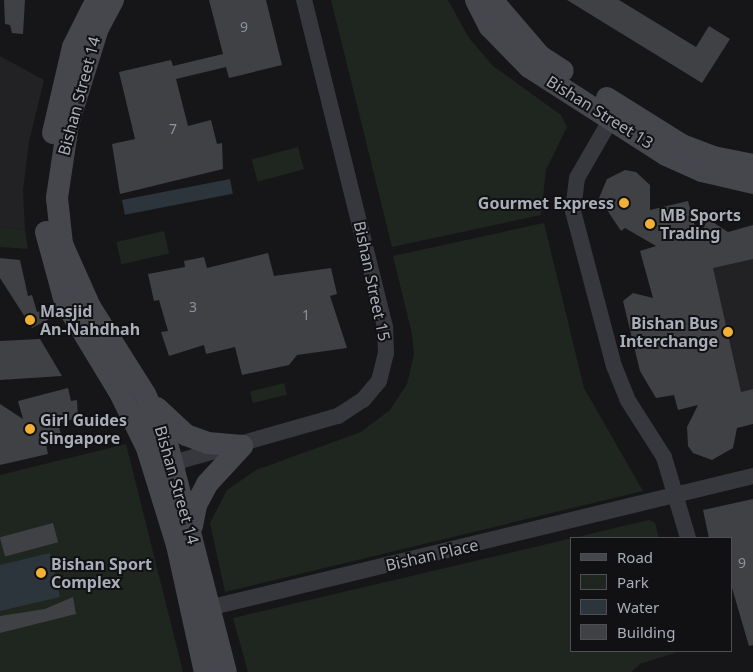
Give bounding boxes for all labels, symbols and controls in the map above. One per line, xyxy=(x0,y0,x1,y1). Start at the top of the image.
house number: 9 xyxy=(240,19,248,35)
street label: Bishan Street 14 xyxy=(54,34,104,158)
street label: Bishan Street 13 xyxy=(543,71,657,153)
house number: 7 xyxy=(169,121,177,137)
place label: Gourmet Express xyxy=(478,193,614,213)
marker: Gourmet Express xyxy=(618,197,630,209)
place label: MB Sports Trading xyxy=(660,205,741,243)
marker: MB Sports Trading xyxy=(644,218,656,230)
street label: Bishan Street 15 xyxy=(350,219,394,343)
house number: 3 xyxy=(189,299,197,315)
place label: Masjid An-Nahdhah xyxy=(40,301,140,339)
house number: 1 xyxy=(302,307,310,323)
place label: Bishan Bus Interchange xyxy=(620,313,718,351)
marker: Masjid An-Nahdhah xyxy=(24,314,36,326)
marker: Bishan Bus Interchange xyxy=(722,326,734,338)
place label: Girl Guides Singapore xyxy=(40,410,127,448)
marker: Girl Guides Singapore xyxy=(24,423,36,435)
street label: Bishan Street 14 xyxy=(151,424,203,546)
street label: Bishan Place xyxy=(384,535,480,575)
legend xyxy=(570,537,733,652)
text: Road xyxy=(617,547,653,567)
place label: Bishan Sport Complex xyxy=(51,554,152,592)
house number: 9 xyxy=(738,555,746,571)
marker: Bishan Sport Complex xyxy=(35,567,47,579)
text: Park xyxy=(617,572,649,592)
text: Water xyxy=(617,597,659,617)
text: Building xyxy=(617,622,675,642)

